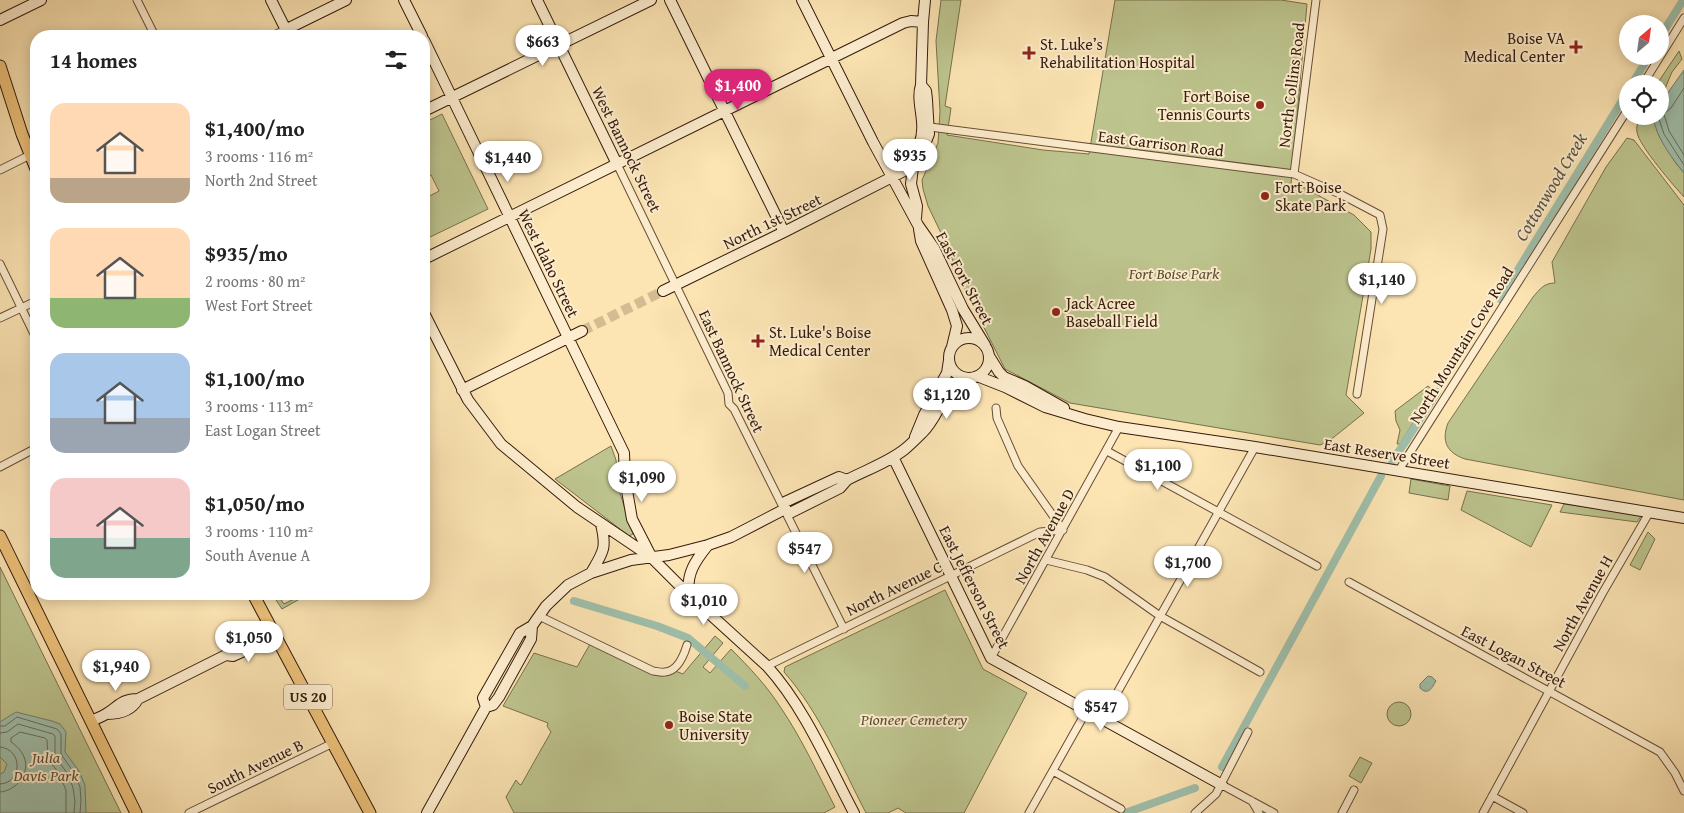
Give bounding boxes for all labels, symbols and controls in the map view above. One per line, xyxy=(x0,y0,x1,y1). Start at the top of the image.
north arrow xyxy=(1619,15,1669,65)
map controls xyxy=(1619,15,1669,125)
street label: North Collins Road xyxy=(1271,21,1311,149)
pin: $663 xyxy=(513,24,573,67)
place label: Boise VA Medical Center xyxy=(1464,26,1565,68)
text: $663 xyxy=(526,29,560,53)
place label: St. Luke’s Rehabilitation Hospital xyxy=(1040,32,1196,74)
marker: Boise VA Medical Center xyxy=(1569,40,1583,54)
text: 14 homes xyxy=(50,45,137,76)
icon: filters xyxy=(382,46,410,74)
marker: St. Luke’s Rehabilitation Hospital xyxy=(1022,46,1036,60)
pin: $1,400 xyxy=(697,68,779,111)
text: $1,400 xyxy=(715,73,761,97)
button: locate xyxy=(1619,75,1669,125)
street label: West Bannock Street xyxy=(586,82,668,216)
place label: Fort Boise Tennis Courts xyxy=(1158,84,1250,126)
marker: Fort Boise Tennis Courts xyxy=(1254,99,1266,111)
text: $1,400/mo xyxy=(205,113,305,144)
icon: home xyxy=(90,123,150,183)
street label: East Garrison Road xyxy=(1097,123,1226,163)
water label: Cottonwood Creek xyxy=(1508,127,1594,246)
pin: $935 xyxy=(880,138,940,181)
pin: $1,440 xyxy=(467,140,549,183)
text: $935 xyxy=(893,143,927,167)
text: 3 rooms · 116 m² xyxy=(205,144,313,168)
text: $1,440 xyxy=(485,145,531,169)
text: North 2nd Street xyxy=(205,168,318,192)
place label: Fort Boise Skate Park xyxy=(1275,175,1347,217)
street label: North 1st Street xyxy=(719,187,826,255)
marker: Fort Boise Skate Park xyxy=(1259,190,1271,202)
street label: West Idaho Street xyxy=(512,205,586,322)
street label: East Fort Street xyxy=(930,227,1000,329)
text: $935/mo xyxy=(205,238,288,269)
icon: home xyxy=(90,248,150,308)
park label: Fort Boise Park xyxy=(1128,261,1220,285)
street label: North Mountain Cove Road xyxy=(1403,261,1519,428)
pin: $1,140 xyxy=(1341,262,1423,305)
text: $1,140 xyxy=(1359,267,1405,291)
text: 2 rooms · 80 m² xyxy=(205,269,305,293)
place label: Jack Acree Baseball Field xyxy=(1064,291,1158,333)
text: West Fort Street xyxy=(205,293,313,317)
street label: East Bannock Street xyxy=(693,306,771,437)
marker: Jack Acree Baseball Field xyxy=(1050,306,1062,318)
place label: St. Luke's Boise Medical Center xyxy=(769,320,871,362)
marker: St. Luke's Boise Medical Center xyxy=(751,334,765,348)
text: $1,100/mo xyxy=(205,363,305,394)
icon: home xyxy=(90,373,150,433)
pin: $1,120 xyxy=(906,378,988,420)
text: $1,120 xyxy=(924,382,970,406)
text: 3 rooms · 113 m² xyxy=(205,394,313,418)
text: East Logan Street xyxy=(205,418,321,442)
street label: East Reserve Street xyxy=(1322,431,1452,475)
pin: $1,100 xyxy=(1117,448,1199,491)
text: $1,100 xyxy=(1135,453,1181,477)
pin: $1,090 xyxy=(601,460,683,503)
text: $1,090 xyxy=(619,465,665,489)
street label: North Avenue D xyxy=(1008,484,1080,588)
text: $1,050/mo xyxy=(205,488,305,519)
icon: home xyxy=(90,498,150,558)
text: 3 rooms · 110 m² xyxy=(205,519,313,543)
street label: East Jefferson Street xyxy=(934,521,1017,653)
pin: $547 xyxy=(775,532,835,574)
text: $547 xyxy=(788,536,822,560)
text: South Avenue A xyxy=(205,543,310,567)
pin: $1,700 xyxy=(1147,546,1229,588)
text: $1,700 xyxy=(1165,550,1211,574)
street label: North Avenue H xyxy=(1546,550,1619,655)
street label: North Avenue C xyxy=(842,554,947,622)
pin: $1,010 xyxy=(663,584,745,626)
text: $1,010 xyxy=(681,588,727,612)
street label: East Logan Street xyxy=(1457,618,1571,694)
pin: $1,050 xyxy=(208,620,290,663)
text: $1,050 xyxy=(226,625,272,649)
pin: $1,940 xyxy=(75,650,157,692)
text: $1,940 xyxy=(93,654,139,678)
road number: US 20 xyxy=(284,684,332,710)
pin: $547 xyxy=(1071,690,1131,732)
text: $547 xyxy=(1084,694,1118,718)
place label: Boise State University xyxy=(679,704,752,746)
park label: Pioneer Cemetery xyxy=(860,707,968,731)
marker: Boise State University xyxy=(663,719,675,731)
street label: South Avenue B xyxy=(203,732,307,800)
park label: Julia Davis Park xyxy=(13,745,79,787)

